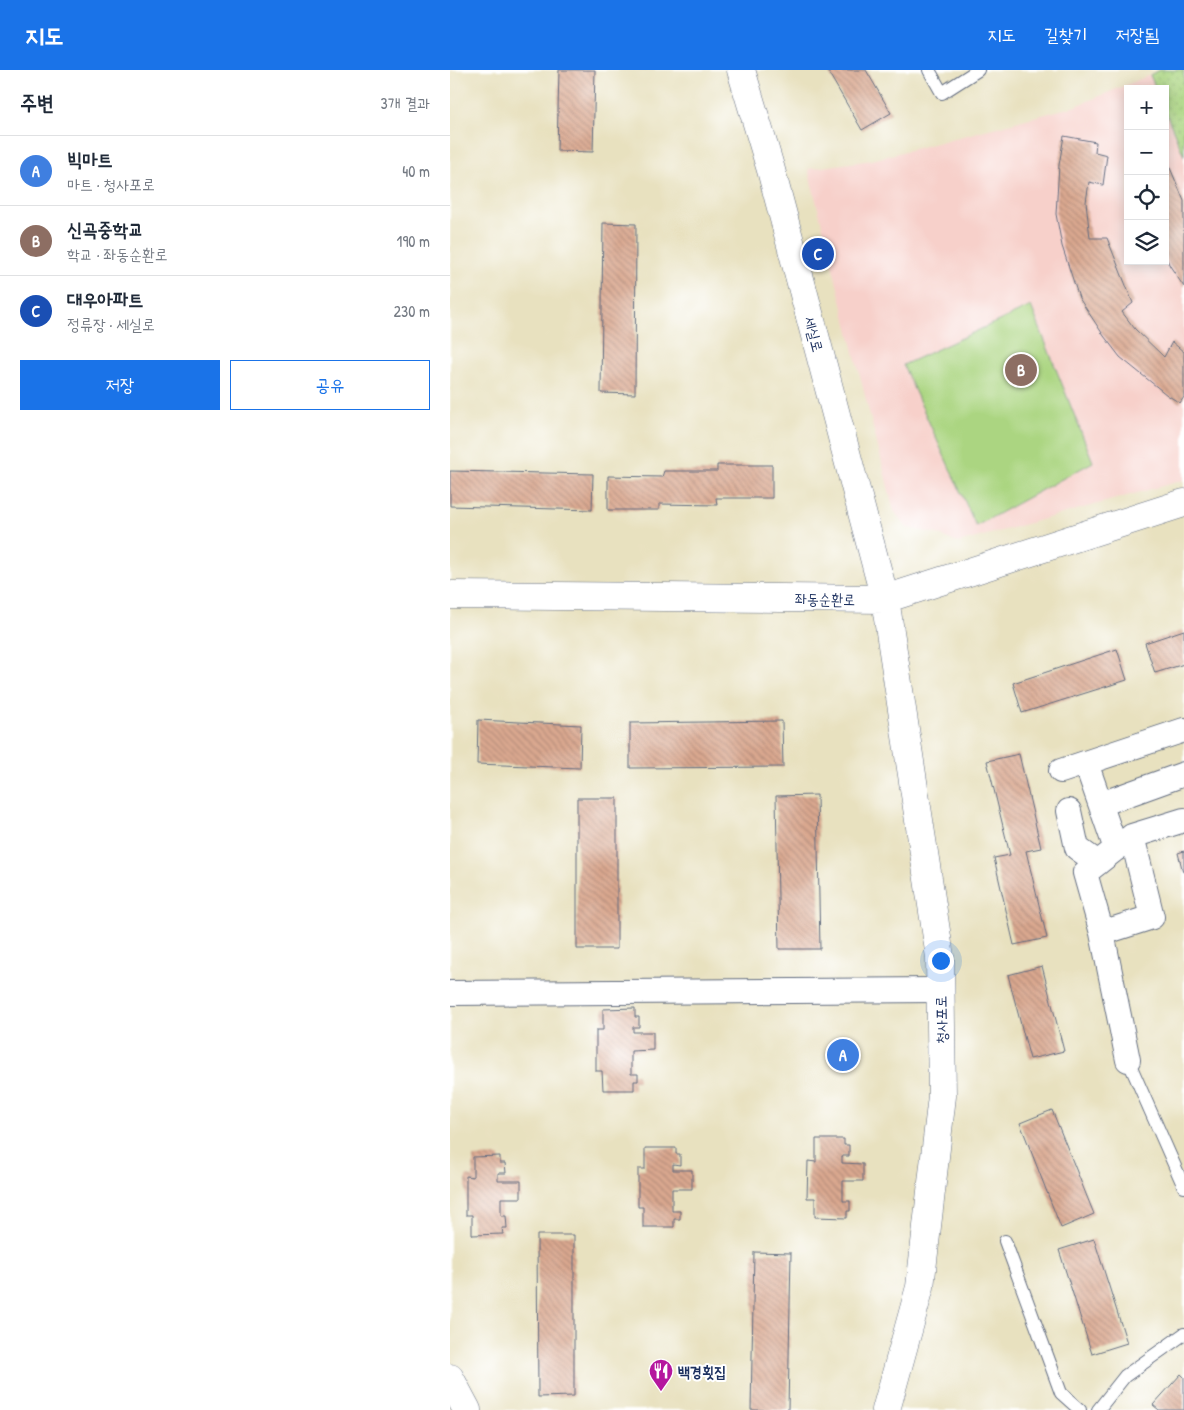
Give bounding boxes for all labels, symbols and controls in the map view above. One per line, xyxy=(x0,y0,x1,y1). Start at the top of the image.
text: 지도 xyxy=(25,19,64,51)
text: 지도 xyxy=(987,22,1016,47)
text: 길찾기 xyxy=(1044,22,1088,47)
text: 저장됨 xyxy=(1116,22,1159,47)
map controls xyxy=(1124,85,1169,265)
button: + xyxy=(1124,85,1169,130)
text: 주변 xyxy=(20,88,54,117)
text: 3개 결과 xyxy=(381,92,430,114)
button: − xyxy=(1124,130,1169,175)
text: 빅마트 xyxy=(67,146,113,172)
text: A xyxy=(32,160,40,182)
text: 40 m xyxy=(402,160,430,182)
text: 마트 · 청사포로 xyxy=(67,173,155,195)
button: locate xyxy=(1124,175,1169,220)
text: 신곡중학교 xyxy=(67,216,143,242)
button: layers xyxy=(1124,220,1169,265)
text: B xyxy=(32,230,40,252)
text: 190 m xyxy=(397,230,430,252)
pin: C xyxy=(802,235,834,273)
text: 학교 · 좌동순환로 xyxy=(67,243,168,265)
text: 대우아파트 xyxy=(67,286,143,312)
text: C xyxy=(32,300,40,322)
text: 230 m xyxy=(394,300,430,322)
text: 정류장 · 세실로 xyxy=(67,313,155,335)
street label: 세실로 xyxy=(799,314,829,354)
pin: B xyxy=(1005,351,1037,389)
button: 저장 xyxy=(20,360,220,410)
button: 공유 xyxy=(230,360,430,410)
street label: 좌동순환로 xyxy=(795,588,855,610)
your location xyxy=(928,948,954,974)
street label: 청사포로 xyxy=(930,996,952,1044)
pin: A xyxy=(827,1036,859,1074)
restaurant icon: 백경횟집 xyxy=(648,1358,674,1392)
place label: 백경횟집 xyxy=(678,1361,726,1382)

